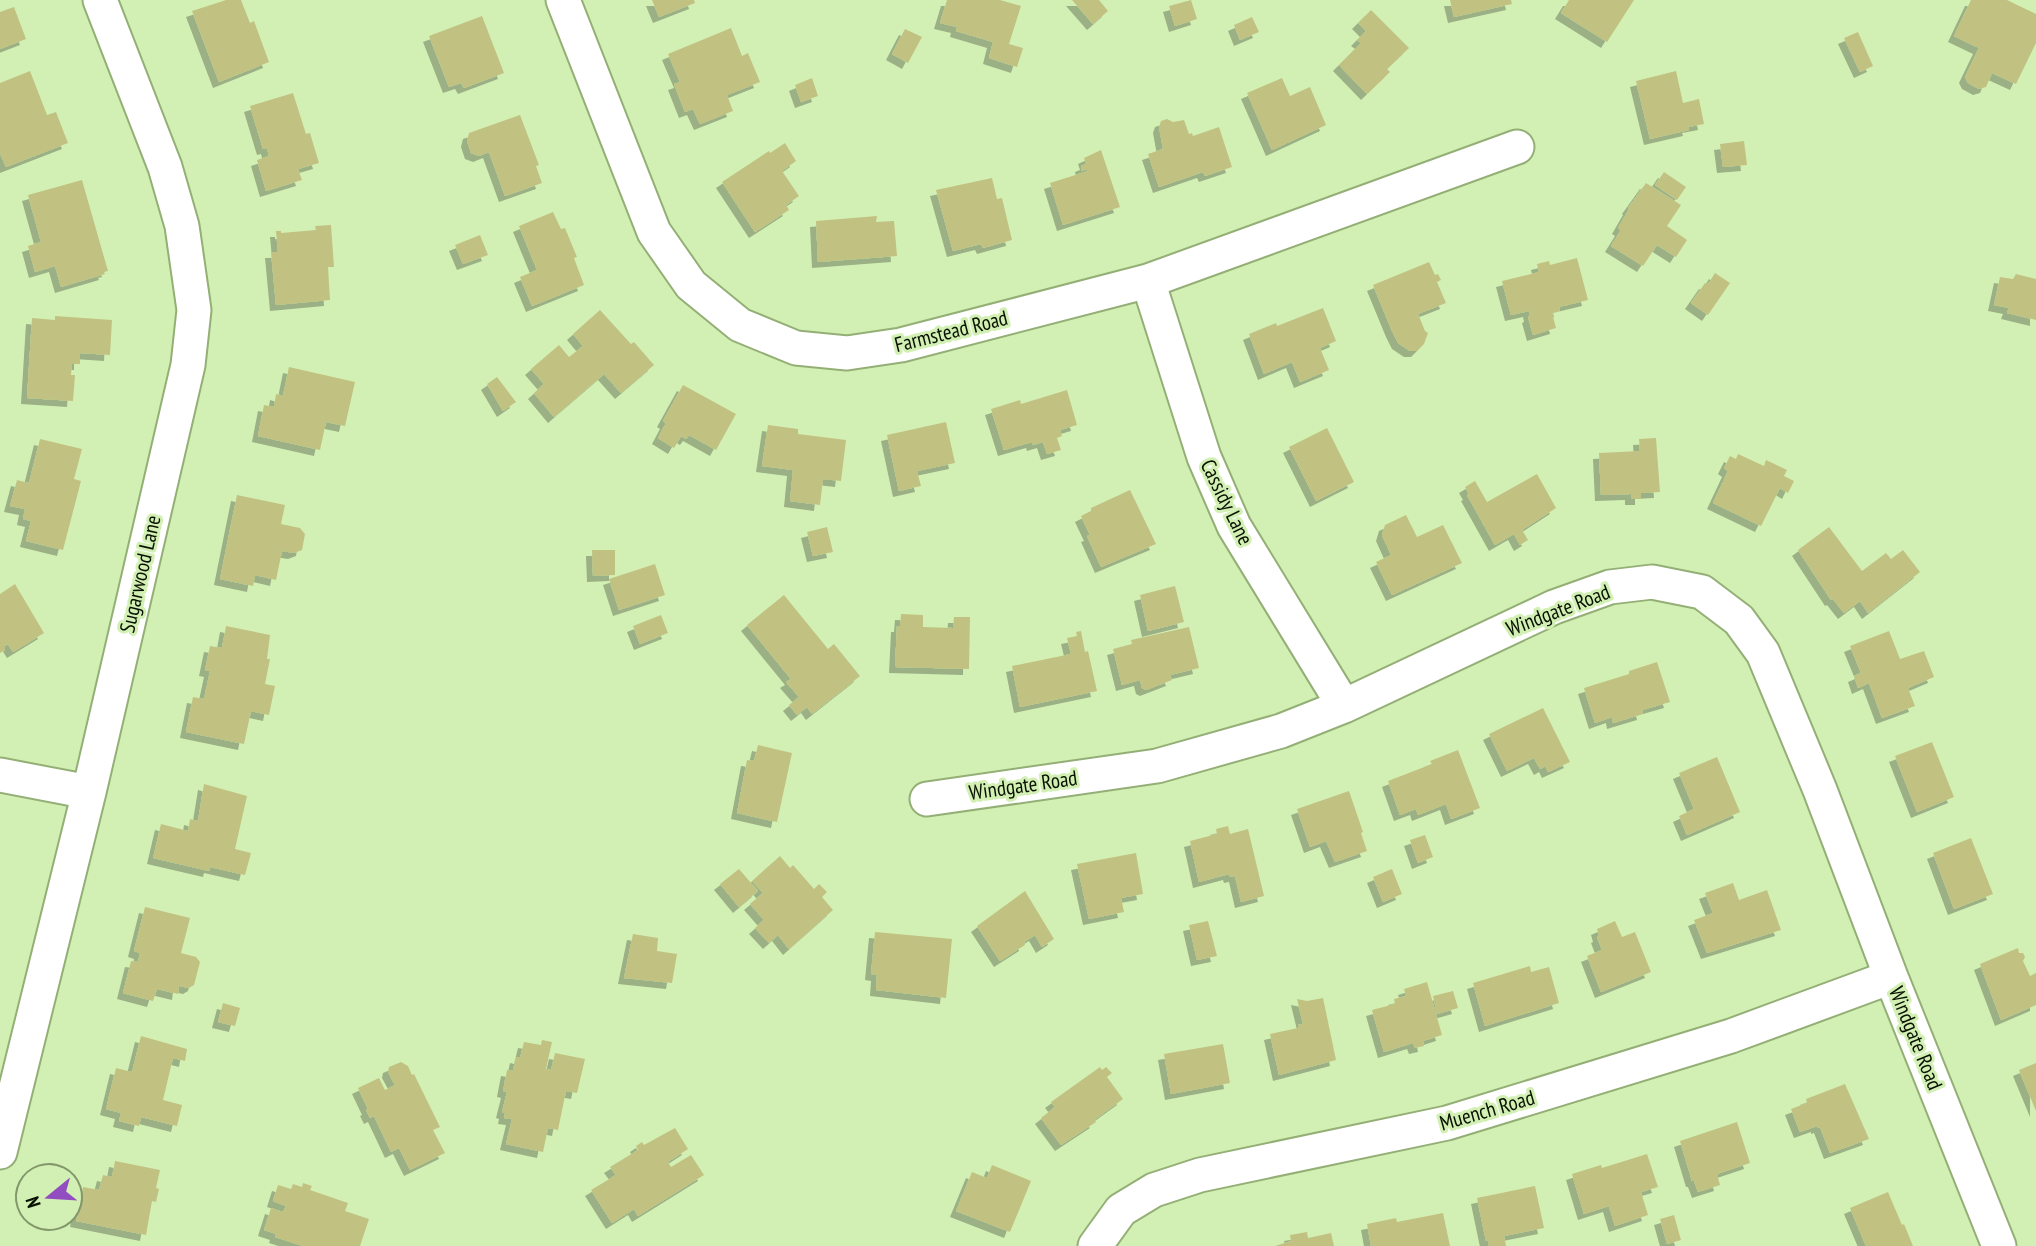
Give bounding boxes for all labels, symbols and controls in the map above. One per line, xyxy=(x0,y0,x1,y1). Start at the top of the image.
street label: Farmstead Road xyxy=(892,304,1010,358)
street label: Cassidy Lane xyxy=(1195,455,1259,549)
street label: Sugarwood Lane xyxy=(113,513,167,635)
street label: Windgate Road xyxy=(1502,578,1614,642)
street label: Windgate Road xyxy=(967,764,1079,806)
street label: Windgate Road xyxy=(1883,982,1949,1094)
street label: Muench Road xyxy=(1436,1084,1538,1136)
north arrow xyxy=(14,1162,84,1232)
text: N xyxy=(20,1194,46,1211)

